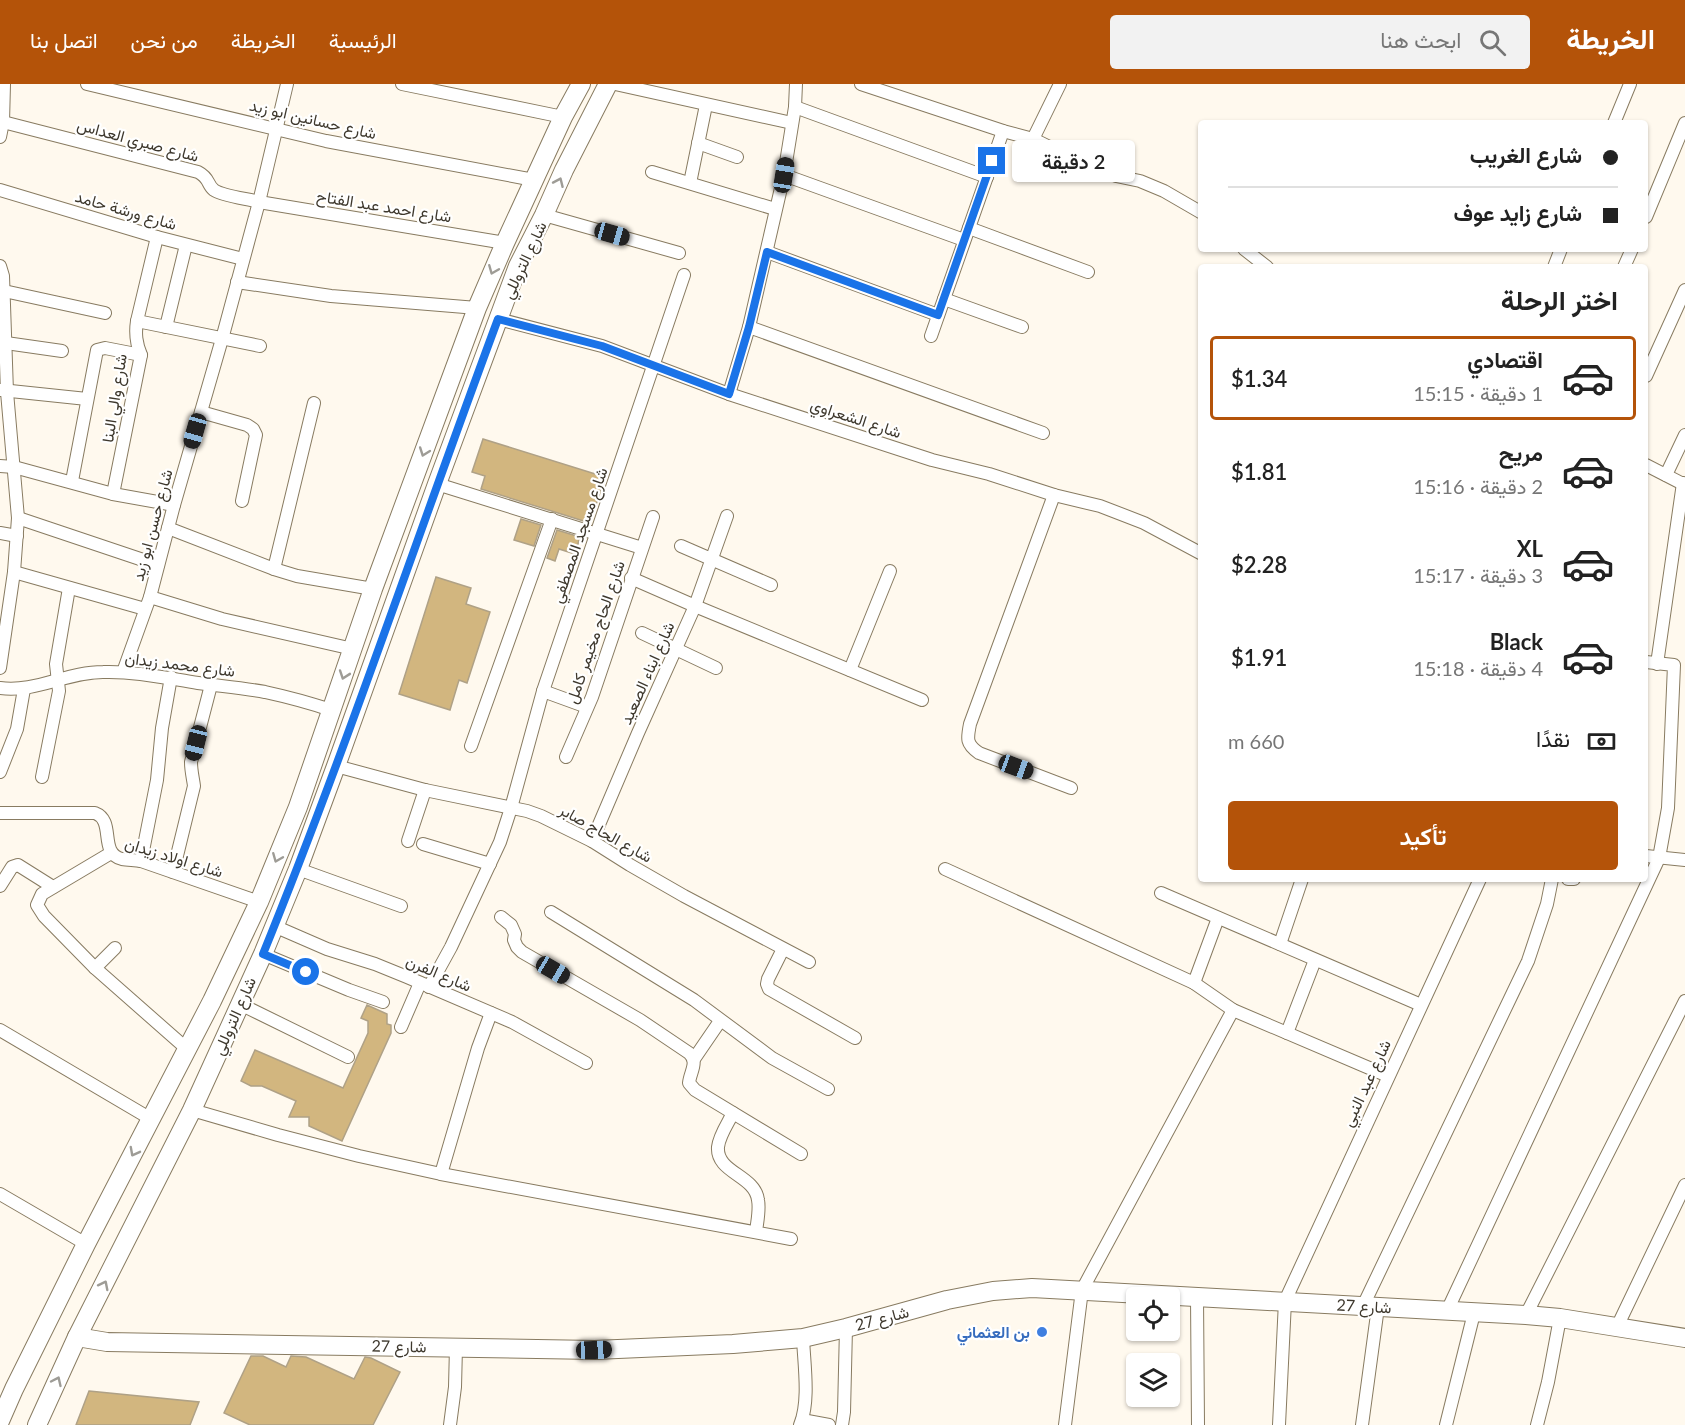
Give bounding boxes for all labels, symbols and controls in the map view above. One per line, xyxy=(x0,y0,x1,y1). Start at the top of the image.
search box xyxy=(1110,15,1530,69)
text: الخريطة xyxy=(1566,21,1655,55)
text: ابحث هنا xyxy=(1380,26,1461,53)
icon: search xyxy=(1476,26,1509,59)
text: اتصل بنا xyxy=(30,27,98,52)
text: من نحن xyxy=(131,27,198,52)
text: الخريطة xyxy=(231,27,296,52)
text: الرئيسية xyxy=(329,27,397,52)
street label: شارع حسانين ابو زيد xyxy=(247,95,379,145)
street label: شارع صبري العداس xyxy=(74,114,201,170)
callout: 2 دقيقة xyxy=(1013,140,1136,182)
text: شارع الغريب xyxy=(1470,141,1582,168)
route end xyxy=(978,147,1005,174)
text: 2 دقيقة xyxy=(1042,149,1105,173)
car xyxy=(772,156,796,194)
one-way arrow xyxy=(551,178,563,189)
street label: شارع احمد عبد الفتاح xyxy=(315,185,453,229)
street label: شارع ورشة حامد xyxy=(72,186,179,236)
text: شارع زايد عوف xyxy=(1453,199,1582,226)
street label: شارع التروللي xyxy=(497,218,554,304)
car xyxy=(592,220,632,248)
one-way arrow xyxy=(488,263,500,274)
text: اختر الرحلة xyxy=(1501,283,1618,316)
text: اقتصادي xyxy=(1467,346,1543,373)
icon: car xyxy=(1561,351,1615,405)
street label: شارع والي البنا xyxy=(97,352,135,444)
text: $1.34 xyxy=(1231,365,1287,392)
text: 1 دقيقة · 15:15 xyxy=(1413,381,1543,405)
street label: شارع الشعراوي xyxy=(807,394,904,446)
car xyxy=(181,411,209,451)
text: مريح xyxy=(1499,439,1543,466)
icon: car xyxy=(1561,444,1615,498)
one-way arrow xyxy=(419,446,431,457)
text: $1.81 xyxy=(1231,458,1287,485)
street label: شارع مسجد المصطفي xyxy=(546,465,615,607)
street label: شارع حسن ابو زيد xyxy=(127,467,178,584)
text: 2 دقيقة · 15:16 xyxy=(1413,474,1543,498)
text: XL xyxy=(1517,535,1543,562)
icon: car xyxy=(1561,537,1615,591)
text: $2.28 xyxy=(1231,551,1287,578)
street label: شارع الحاج مخيمر كامل xyxy=(561,558,631,707)
text: 3 دقيقة · 15:17 xyxy=(1413,563,1543,587)
street label: شارع ابناء الصعيد xyxy=(615,619,680,728)
text: Black xyxy=(1490,628,1543,655)
icon: car xyxy=(1561,630,1615,684)
text: $1.91 xyxy=(1231,644,1287,671)
street label: شارع محمد زيدان xyxy=(123,647,236,683)
text: 4 دقيقة · 15:18 xyxy=(1413,656,1543,680)
one-way arrow xyxy=(338,669,351,680)
car xyxy=(183,723,209,763)
text: نقدًا xyxy=(1536,725,1570,752)
icon: cash xyxy=(1585,725,1618,758)
text: 660 m xyxy=(1228,729,1284,753)
car xyxy=(996,752,1036,782)
street label: شارع الحاج صابر xyxy=(554,799,656,868)
button: تأكيد xyxy=(1228,801,1618,870)
street label: شارع اولاد زيدان xyxy=(122,833,225,883)
one-way arrow xyxy=(272,852,284,863)
street label: شارع الفرن xyxy=(403,950,475,998)
car xyxy=(533,953,573,987)
route start xyxy=(292,958,319,985)
street label: شارع التروللي xyxy=(208,974,264,1060)
street label: شارع عبد النبي xyxy=(1337,1036,1399,1131)
one-way arrow xyxy=(130,1145,141,1156)
one-way arrow xyxy=(96,1280,108,1291)
map controls xyxy=(1126,1287,1180,1407)
button: locate xyxy=(1126,1287,1180,1341)
street label: شارع 27 xyxy=(1336,1295,1392,1319)
street label: شارع 27 xyxy=(853,1301,912,1337)
place label: بن العثماني xyxy=(957,1322,1030,1346)
marker: بن العثماني xyxy=(1035,1325,1049,1339)
street label: شارع 27 xyxy=(371,1336,427,1358)
car xyxy=(576,1340,612,1360)
button: layers xyxy=(1126,1353,1180,1407)
one-way arrow xyxy=(50,1377,62,1388)

